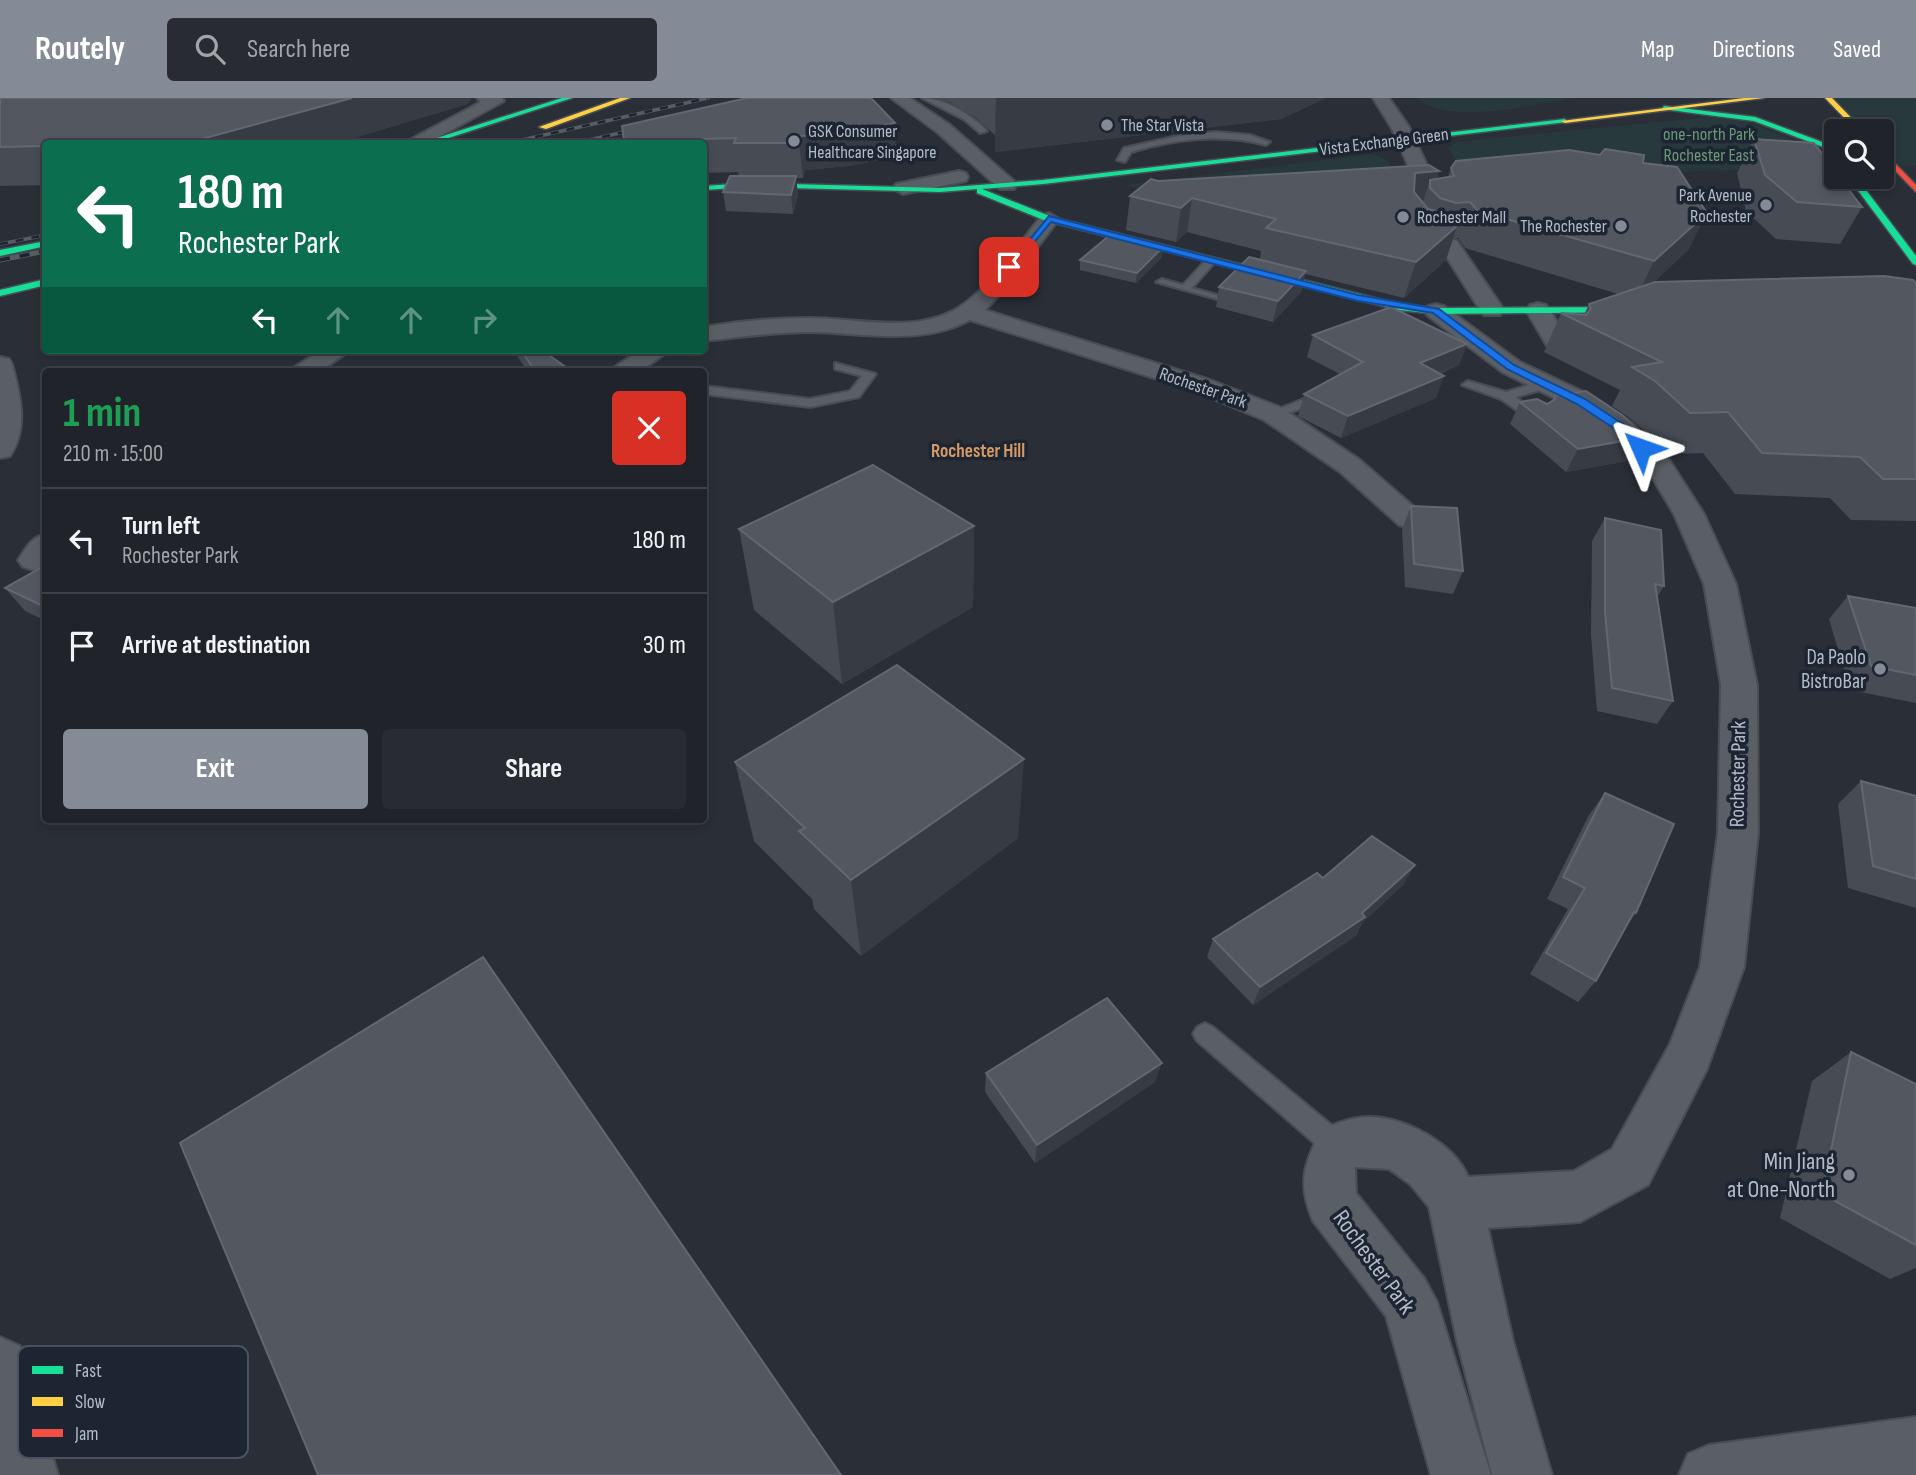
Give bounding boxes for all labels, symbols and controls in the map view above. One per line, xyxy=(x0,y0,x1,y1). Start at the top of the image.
search box xyxy=(167,18,657,81)
text: Routely xyxy=(35,29,125,69)
icon: search xyxy=(191,30,229,68)
text: Search here xyxy=(247,34,350,65)
text: Map xyxy=(1641,35,1674,64)
text: Directions xyxy=(1712,35,1795,64)
text: Saved xyxy=(1833,35,1881,64)
place label: The Star Vista xyxy=(1121,115,1204,136)
marker: The Star Vista xyxy=(1099,117,1115,133)
map controls xyxy=(1824,119,1894,189)
button: search xyxy=(1824,119,1894,189)
place label: GSK Consumer Healthcare Singapore xyxy=(808,121,936,163)
street label: Vista Exchange Green xyxy=(1318,124,1450,160)
park label: one-north Park Rochester East xyxy=(1663,124,1755,166)
marker: GSK Consumer Healthcare Singapore xyxy=(786,133,802,149)
text: 180 m xyxy=(178,164,284,223)
icon: left xyxy=(63,168,154,259)
place label: Park Avenue Rochester xyxy=(1679,185,1752,227)
marker: Park Avenue Rochester xyxy=(1758,197,1774,213)
place label: Rochester Mall xyxy=(1417,207,1506,228)
marker: Rochester Mall xyxy=(1395,209,1411,225)
place label: The Rochester xyxy=(1520,216,1607,237)
marker: The Rochester xyxy=(1613,218,1629,234)
text: Rochester Park xyxy=(178,224,340,263)
pin xyxy=(979,237,1039,297)
icon: arrive xyxy=(990,248,1028,286)
icon: left xyxy=(246,301,284,339)
icon: ahead xyxy=(319,301,357,339)
icon: ahead xyxy=(392,301,430,339)
icon: right xyxy=(465,301,503,339)
street label: Rochester Park xyxy=(1157,363,1250,413)
text: 1 min xyxy=(63,388,141,439)
button: close xyxy=(612,391,686,465)
position arrow xyxy=(1604,411,1678,485)
text: 210 m · 15:00 xyxy=(63,440,163,468)
district label: Rochester Hill xyxy=(931,440,1025,463)
text: Turn left xyxy=(122,511,200,542)
icon: left xyxy=(63,522,101,560)
text: 180 m xyxy=(633,525,686,556)
text: Rochester Park xyxy=(122,542,238,570)
icon: arrive xyxy=(63,627,101,665)
text: Arrive at destination xyxy=(122,630,310,661)
text: 30 m xyxy=(643,630,686,661)
place label: Da Paolo BistroBar xyxy=(1801,645,1866,694)
marker: Da Paolo BistroBar xyxy=(1872,661,1888,677)
street label: Rochester Park xyxy=(1725,721,1751,827)
button: Exit xyxy=(63,729,368,809)
button: Share xyxy=(382,729,686,809)
place label: Min Jiang at One-North xyxy=(1727,1147,1835,1204)
marker: Min Jiang at One-North xyxy=(1841,1167,1857,1183)
street label: Rochester Park xyxy=(1327,1204,1421,1320)
legend xyxy=(18,1346,248,1458)
text: Fast xyxy=(75,1360,102,1383)
text: Slow xyxy=(75,1391,105,1414)
text: Jam xyxy=(74,1423,98,1446)

